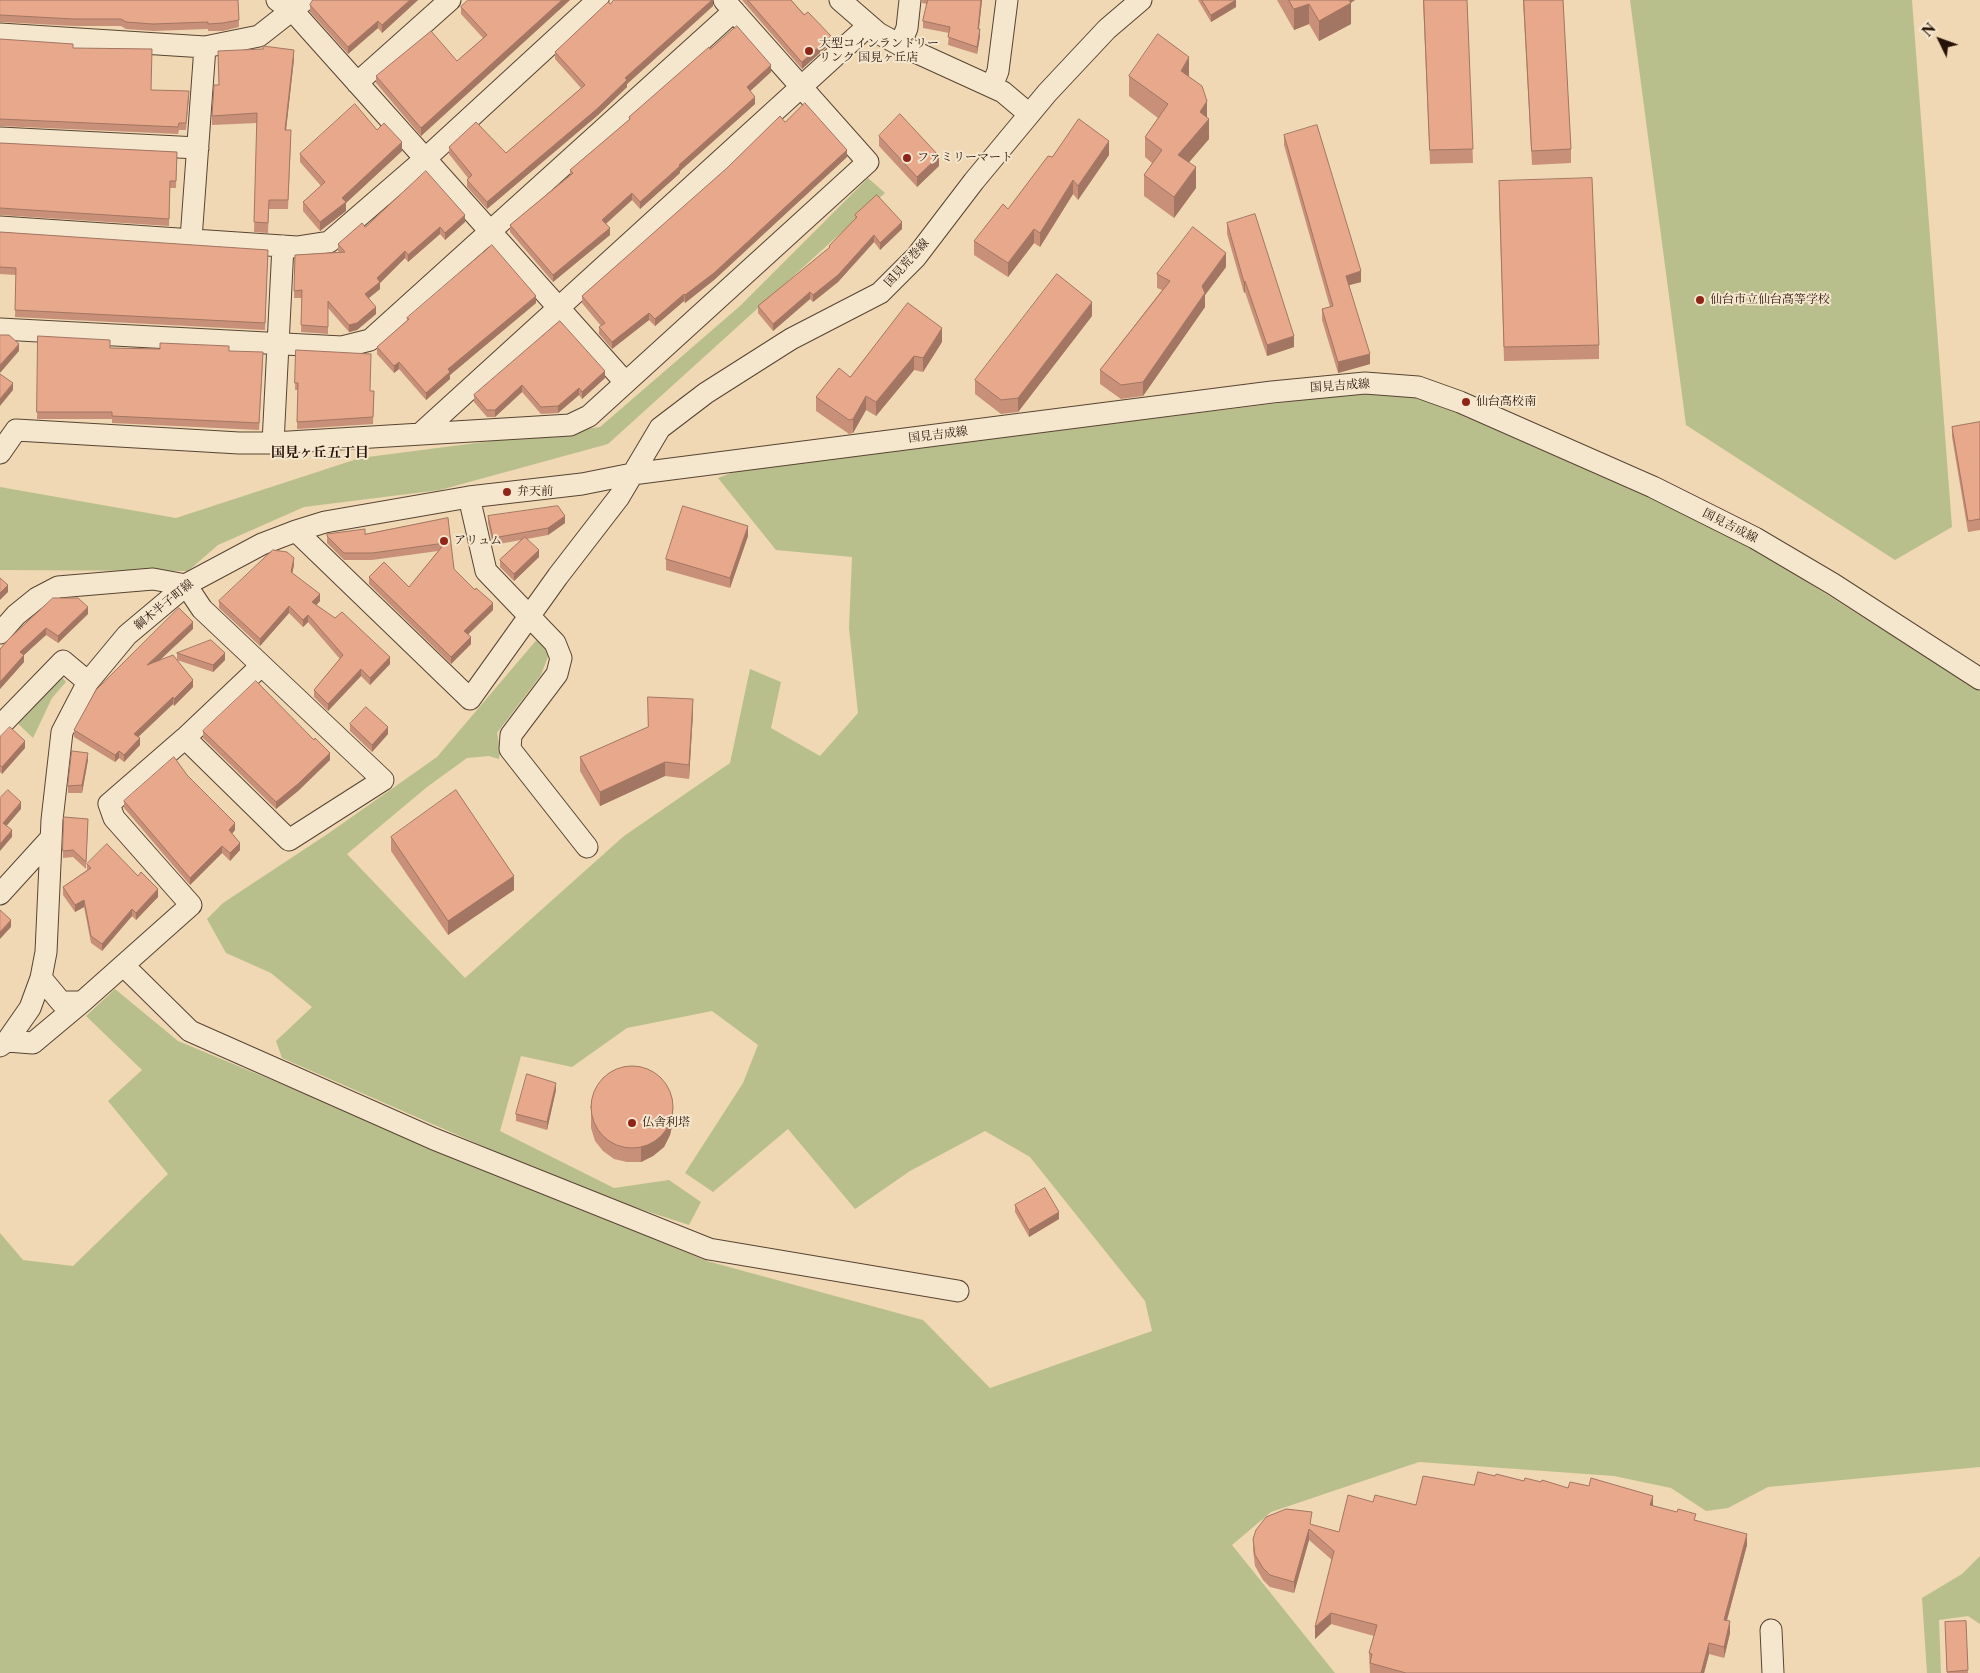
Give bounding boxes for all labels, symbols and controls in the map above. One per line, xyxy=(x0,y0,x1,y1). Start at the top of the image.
north arrow xyxy=(1915,15,1965,65)
text: N xyxy=(1918,19,1940,41)
place label: 大型コインランドリー リンク 国見ヶ丘店 xyxy=(819,37,939,65)
marker: 大型コインランドリー リンク 国見ヶ丘店 xyxy=(803,45,815,57)
place label: ファミリーマート xyxy=(917,151,1013,165)
marker: ファミリーマート xyxy=(901,152,913,164)
street label: 国見荒巻線 xyxy=(882,236,932,290)
place label: 仙台市立仙台高等学校 xyxy=(1710,293,1830,307)
marker: 仙台市立仙台高等学校 xyxy=(1694,294,1706,306)
street label: 国見吉成線 xyxy=(1310,377,1370,395)
place label: 仙台高校南 xyxy=(1476,395,1536,409)
marker: 仙台高校南 xyxy=(1460,396,1472,408)
street label: 国見吉成線 xyxy=(907,424,969,446)
district label: 国見ヶ丘五丁目 xyxy=(271,445,369,461)
place label: 弁天前 xyxy=(517,485,553,499)
marker: 弁天前 xyxy=(501,486,513,498)
street label: 国見吉成線 xyxy=(1700,506,1760,546)
place label: アリュム xyxy=(454,534,502,548)
marker: アリュム xyxy=(438,535,450,547)
street label: 綱木半子町線 xyxy=(131,577,197,633)
place label: 仏舎利塔 xyxy=(642,1116,690,1130)
marker: 仏舎利塔 xyxy=(626,1117,638,1129)

